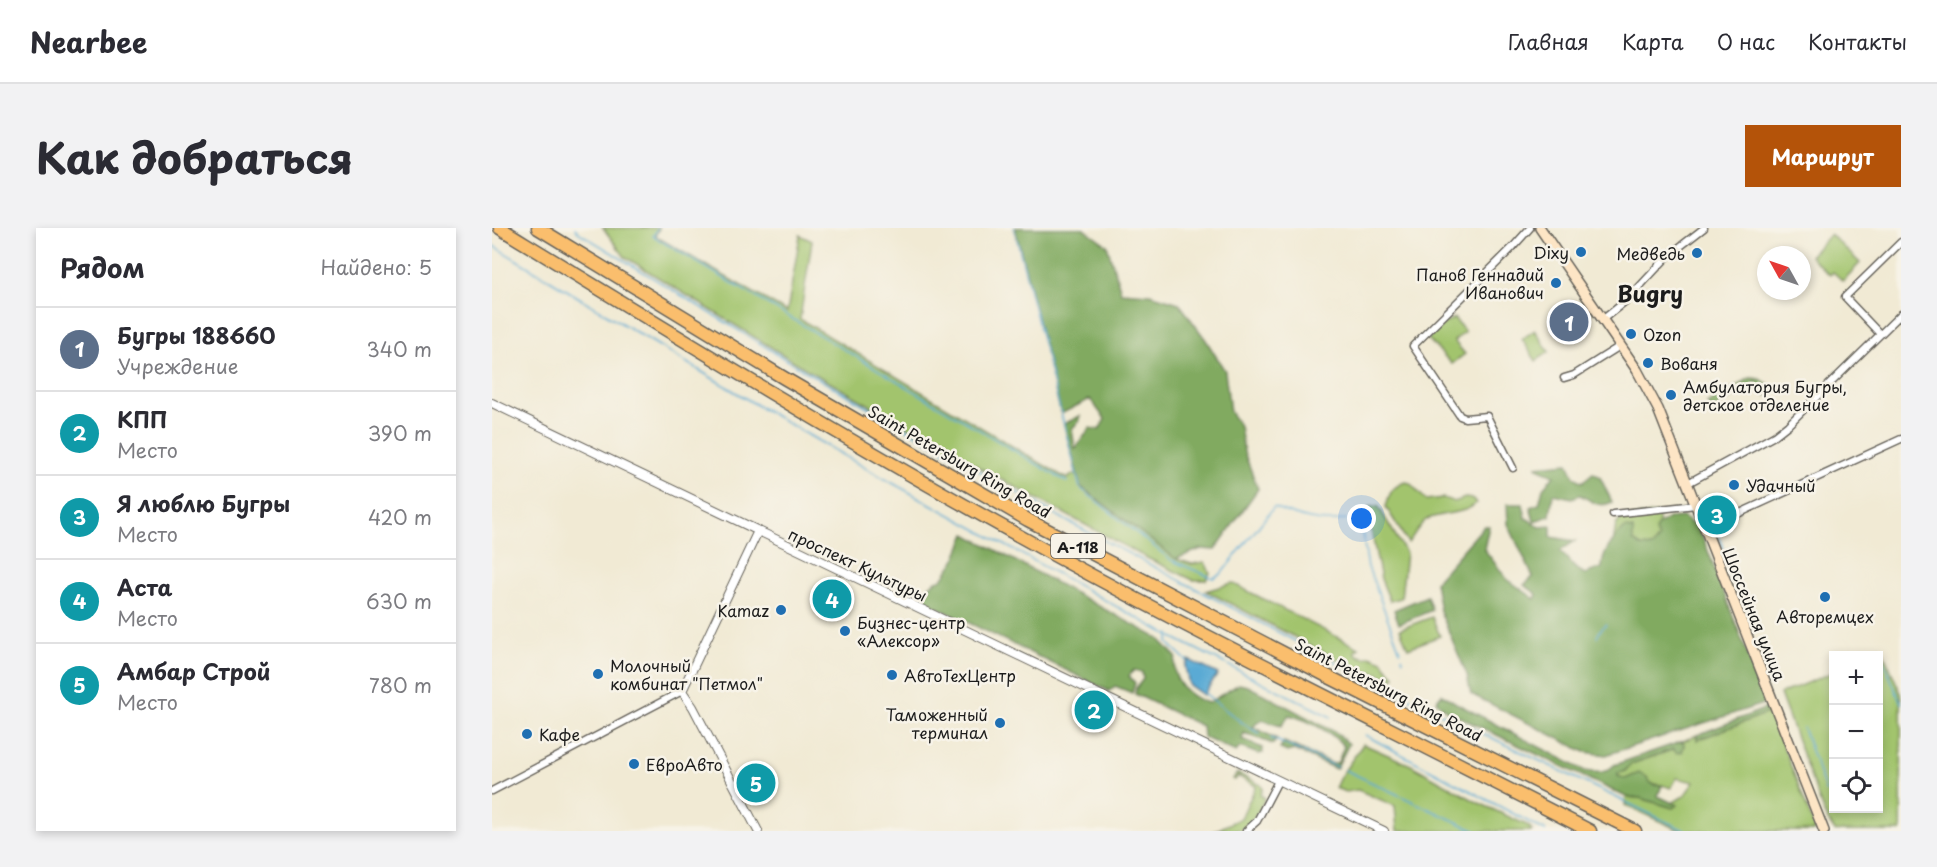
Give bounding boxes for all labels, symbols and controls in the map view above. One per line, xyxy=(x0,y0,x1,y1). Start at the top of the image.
text: Nearbee xyxy=(30,20,147,63)
text: Главная xyxy=(1508,25,1589,57)
text: Карта xyxy=(1622,25,1684,57)
text: О нас xyxy=(1717,25,1775,57)
text: Контакты xyxy=(1808,25,1907,57)
text: Как добраться xyxy=(36,125,353,188)
button: Маршрут xyxy=(1745,125,1901,187)
place label: Dixy xyxy=(1533,240,1569,264)
place label: Медведь xyxy=(1617,241,1685,265)
marker: Dixy xyxy=(1574,245,1588,259)
marker: Медведь xyxy=(1690,246,1704,260)
north arrow xyxy=(1757,246,1811,300)
text: Рядом xyxy=(60,248,145,287)
text: Найдено: 5 xyxy=(321,252,432,282)
place label: Панов Геннадий Иванович xyxy=(1416,262,1544,304)
marker: Панов Геннадий Иванович xyxy=(1549,276,1563,290)
district label: Bugry xyxy=(1617,276,1683,309)
pin: 1 xyxy=(1550,300,1588,344)
text: Бугры 188660 xyxy=(117,318,276,351)
place label: Ozon xyxy=(1643,322,1681,346)
marker: Ozon xyxy=(1624,327,1638,341)
text: 1 xyxy=(75,334,84,364)
text: 340 m xyxy=(367,334,432,364)
text: Учреждение xyxy=(117,351,238,381)
place label: Вованя xyxy=(1660,351,1718,375)
marker: Вованя xyxy=(1641,356,1655,370)
place label: Амбулатория Бугры, детское отделение xyxy=(1683,374,1847,416)
marker: Амбулатория Бугры, детское отделение xyxy=(1664,388,1678,402)
street label: Saint Petersburg Ring Road xyxy=(864,399,1056,523)
text: КПП xyxy=(117,402,168,435)
text: 2 xyxy=(72,418,87,448)
text: 390 m xyxy=(368,418,432,448)
text: Место xyxy=(117,435,178,465)
place label: Удачный xyxy=(1746,473,1816,497)
marker: Удачный xyxy=(1727,478,1741,492)
text: Я люблю Бугры xyxy=(117,486,290,519)
pin: 3 xyxy=(1698,492,1736,538)
text: 3 xyxy=(73,502,86,532)
text: 420 m xyxy=(368,502,432,532)
your location xyxy=(1347,504,1376,533)
text: Место xyxy=(117,519,178,549)
street label: проспект Культуры xyxy=(785,521,931,607)
road number: А-118 xyxy=(1051,534,1105,558)
street label: Шоссейная улица xyxy=(1717,544,1793,684)
text: Аста xyxy=(117,570,173,603)
pin: 4 xyxy=(812,576,852,622)
text: 4 xyxy=(73,586,86,616)
text: 630 m xyxy=(366,586,432,616)
marker: Авторемцех xyxy=(1818,590,1832,604)
place label: Kamaz xyxy=(718,598,769,622)
text: Место xyxy=(117,603,178,633)
marker: Kamaz xyxy=(774,603,788,617)
place label: Авторемцех xyxy=(1776,604,1874,628)
place label: Бизнес-центр «Алексор» xyxy=(857,610,965,652)
marker: Бизнес-центр «Алексор» xyxy=(838,624,852,638)
street label: Saint Petersburg Ring Road xyxy=(1291,631,1487,747)
map controls xyxy=(1829,651,1883,813)
button: + xyxy=(1829,651,1883,705)
place label: Молочный комбинат "Петмол" xyxy=(610,653,763,695)
text: Амбар Строй xyxy=(117,654,271,687)
place label: АвтоТехЦентр xyxy=(904,663,1016,687)
marker: Молочный комбинат "Петмол" xyxy=(591,667,605,681)
marker: АвтоТехЦентр xyxy=(885,668,899,682)
text: 5 xyxy=(73,670,86,700)
text: 780 m xyxy=(369,670,432,700)
text: Место xyxy=(117,687,178,717)
pin: 2 xyxy=(1074,688,1114,732)
place label: Таможенный терминал xyxy=(885,702,988,744)
button: − xyxy=(1829,705,1883,759)
marker: Таможенный терминал xyxy=(993,716,1007,730)
place label: Кафе xyxy=(539,722,580,746)
marker: Кафе xyxy=(520,727,534,741)
place label: ЕвроАвто xyxy=(646,752,723,776)
marker: ЕвроАвто xyxy=(627,757,641,771)
button: locate xyxy=(1829,759,1883,813)
pin: 5 xyxy=(736,760,776,806)

